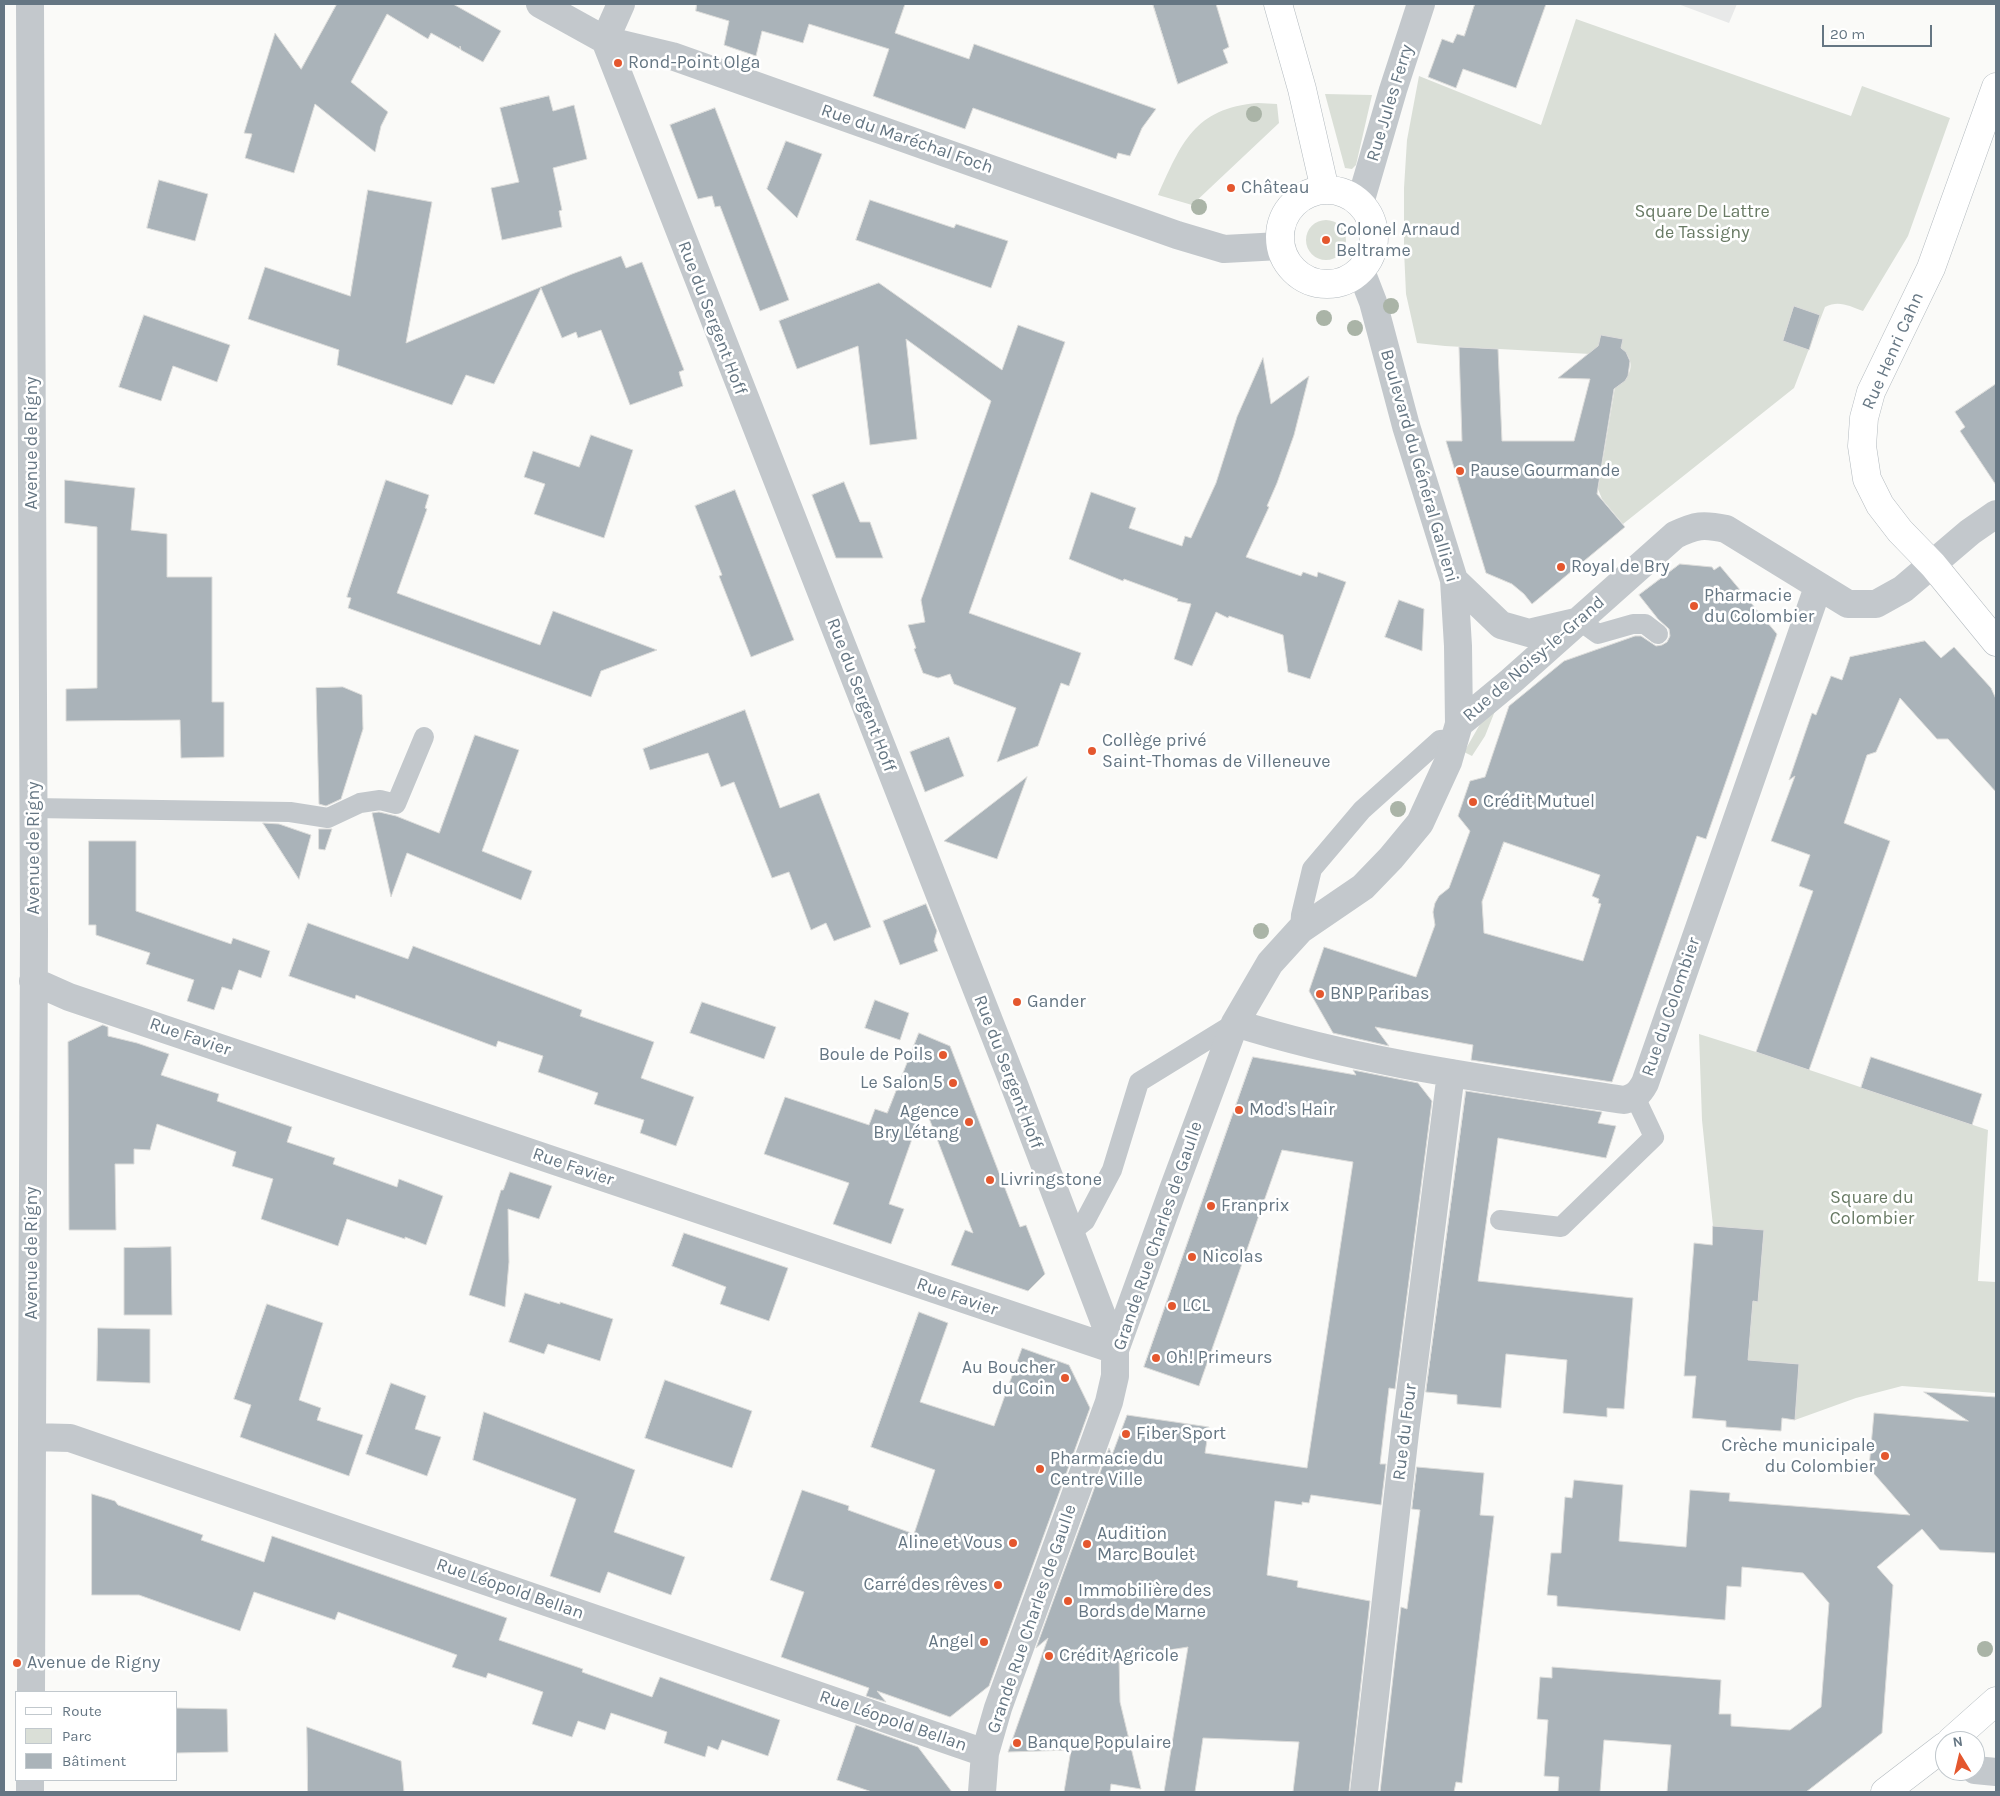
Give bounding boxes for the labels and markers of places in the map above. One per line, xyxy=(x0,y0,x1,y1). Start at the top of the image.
place label: Rond-Point Olga xyxy=(628,52,760,74)
marker: Rond-Point Olga xyxy=(612,57,624,69)
place label: Château xyxy=(1241,177,1310,199)
marker: Château xyxy=(1225,182,1237,194)
place label: Colonel Arnaud Beltrame xyxy=(1336,219,1460,262)
marker: Colonel Arnaud Beltrame xyxy=(1320,234,1332,246)
place label: Pause Gourmande xyxy=(1470,460,1620,482)
marker: Pause Gourmande xyxy=(1454,465,1466,477)
place label: Royal de Bry xyxy=(1571,556,1670,578)
marker: Royal de Bry xyxy=(1555,561,1567,573)
place label: Pharmacie du Colombier xyxy=(1704,585,1814,628)
marker: Pharmacie du Colombier xyxy=(1688,600,1700,612)
place label: Collège privé Saint-Thomas de Villeneuve xyxy=(1102,730,1331,772)
marker: Collège privé Saint-Thomas de Villeneuve xyxy=(1086,745,1098,757)
place label: Crédit Mutuel xyxy=(1483,791,1595,813)
marker: Crédit Mutuel xyxy=(1467,796,1479,808)
place label: BNP Paribas xyxy=(1330,983,1430,1005)
marker: BNP Paribas xyxy=(1314,988,1326,1000)
place label: Gander xyxy=(1027,991,1086,1013)
marker: Gander xyxy=(1011,996,1023,1008)
place label: Boule de Poils xyxy=(819,1044,933,1066)
marker: Boule de Poils xyxy=(937,1049,949,1061)
place label: Le Salon 5 xyxy=(860,1072,943,1094)
marker: Le Salon 5 xyxy=(947,1077,959,1089)
place label: Mod's Hair xyxy=(1249,1099,1335,1121)
place label: Agence Bry Létang xyxy=(873,1101,959,1144)
marker: Mod's Hair xyxy=(1233,1104,1245,1116)
marker: Agence Bry Létang xyxy=(963,1116,975,1128)
place label: Livringstone xyxy=(1000,1169,1102,1191)
marker: Livringstone xyxy=(984,1174,996,1186)
place label: Franprix xyxy=(1221,1195,1289,1217)
marker: Franprix xyxy=(1205,1200,1217,1212)
place label: Nicolas xyxy=(1202,1246,1263,1268)
marker: Nicolas xyxy=(1186,1251,1198,1263)
place label: LCL xyxy=(1182,1295,1210,1317)
marker: LCL xyxy=(1166,1300,1178,1312)
place label: Oh! Primeurs xyxy=(1166,1347,1273,1369)
marker: Oh! Primeurs xyxy=(1150,1352,1162,1364)
place label: Au Boucher du Coin xyxy=(962,1357,1055,1400)
marker: Au Boucher du Coin xyxy=(1059,1372,1071,1384)
place label: Fiber Sport xyxy=(1136,1423,1226,1445)
marker: Fiber Sport xyxy=(1120,1428,1132,1440)
place label: Crèche municipale du Colombier xyxy=(1721,1435,1875,1478)
place label: Pharmacie du Centre Ville xyxy=(1050,1448,1164,1490)
marker: Crèche municipale du Colombier xyxy=(1879,1450,1891,1462)
marker: Pharmacie du Centre Ville xyxy=(1034,1463,1046,1475)
place label: Audition Marc Boulet xyxy=(1097,1523,1195,1566)
place label: Aline et Vous xyxy=(898,1532,1003,1554)
marker: Aline et Vous xyxy=(1007,1537,1019,1549)
marker: Audition Marc Boulet xyxy=(1081,1538,1093,1550)
place label: Carré des rêves xyxy=(863,1574,988,1596)
marker: Carré des rêves xyxy=(992,1579,1004,1591)
place label: Immobilière des Bords de Marne xyxy=(1078,1580,1212,1622)
marker: Immobilière des Bords de Marne xyxy=(1062,1595,1074,1607)
place label: Angel xyxy=(928,1631,974,1653)
marker: Angel xyxy=(978,1636,990,1648)
place label: Crédit Agricole xyxy=(1059,1645,1179,1667)
marker: Crédit Agricole xyxy=(1043,1650,1055,1662)
place label: Avenue de Rigny xyxy=(27,1652,160,1674)
marker: Avenue de Rigny xyxy=(11,1657,23,1669)
place label: Banque Populaire xyxy=(1027,1732,1171,1754)
marker: Banque Populaire xyxy=(1011,1737,1023,1749)

